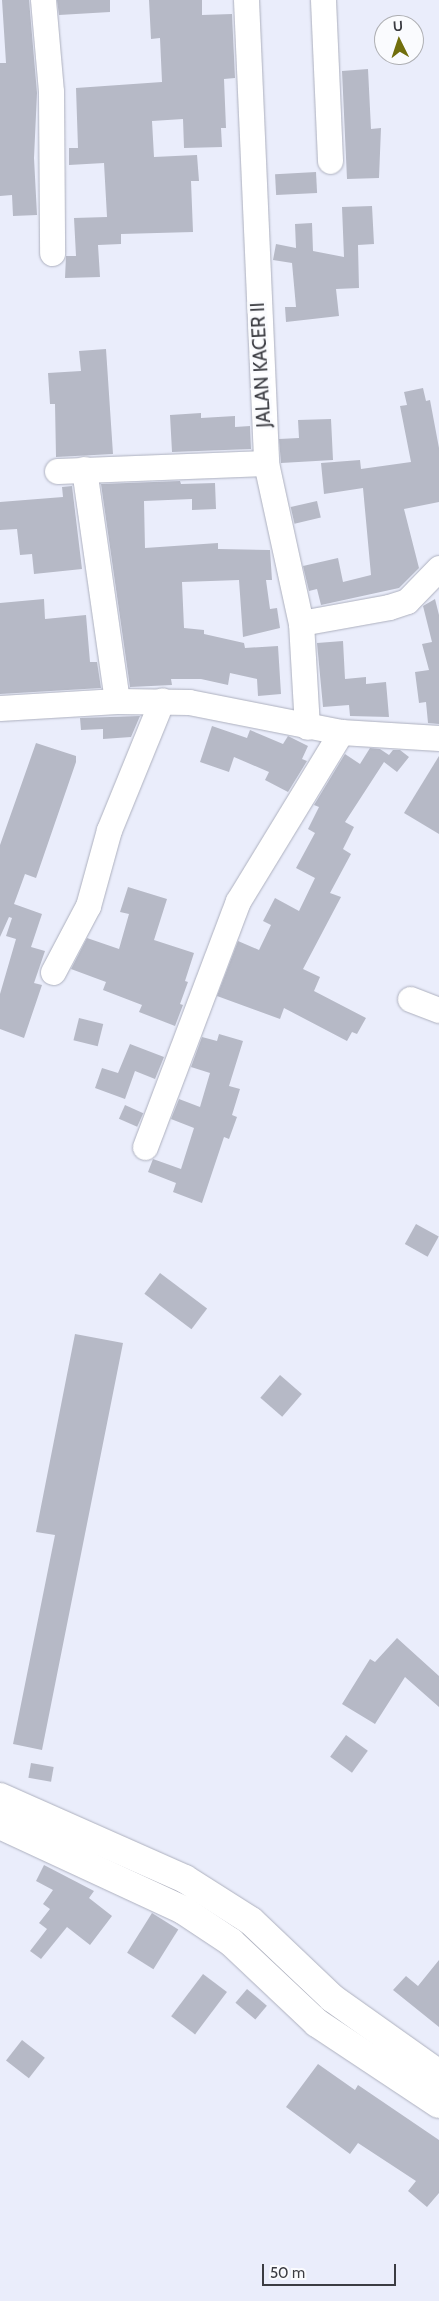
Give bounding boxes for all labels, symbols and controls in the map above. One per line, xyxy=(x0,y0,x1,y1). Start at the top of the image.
north arrow xyxy=(374,15,424,65)
text: U xyxy=(392,17,404,35)
street label: JALAN KACER II xyxy=(246,302,276,428)
scale bar xyxy=(264,2254,398,2286)
text: 50 m xyxy=(270,2264,305,2282)

